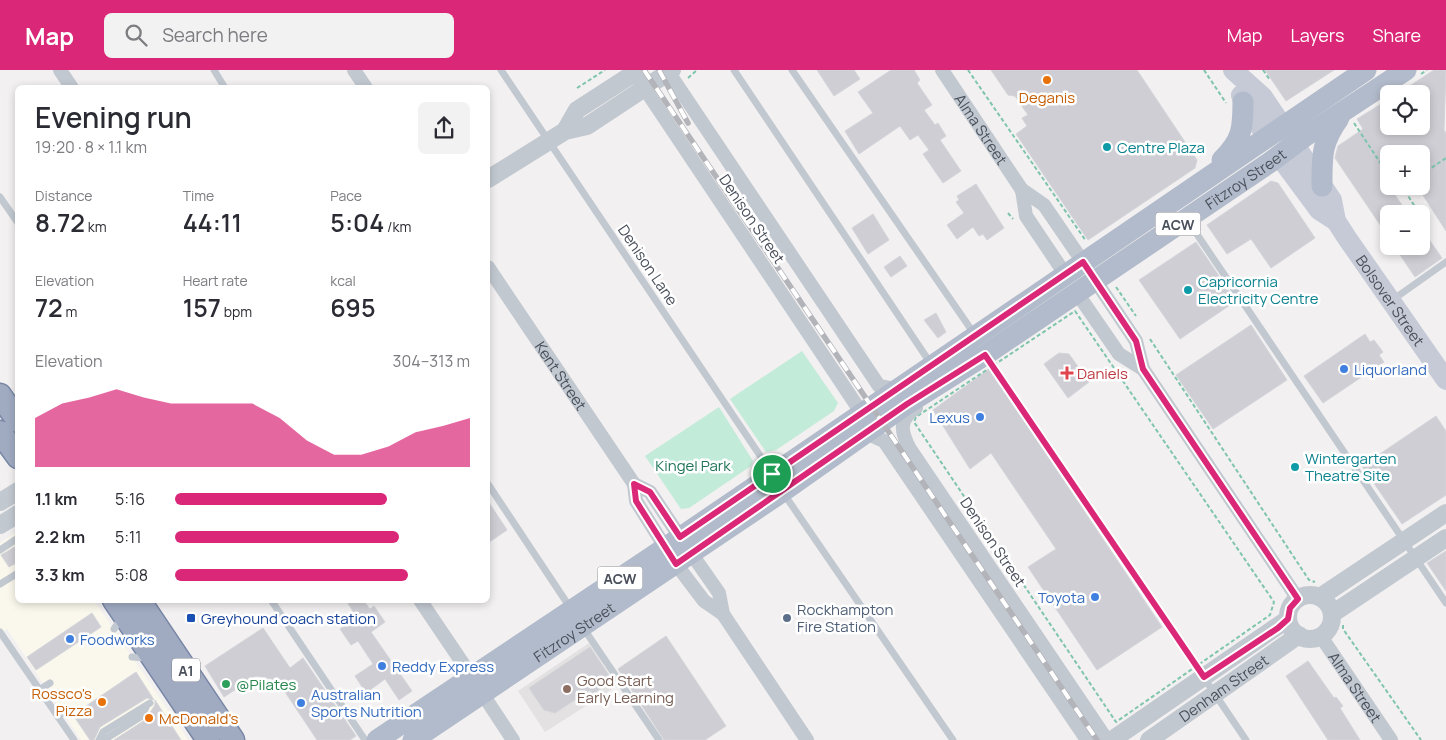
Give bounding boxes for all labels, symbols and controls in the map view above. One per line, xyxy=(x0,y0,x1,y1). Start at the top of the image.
search box xyxy=(104,13,454,58)
text: Map xyxy=(25,19,74,52)
icon: search xyxy=(122,21,150,49)
text: Search here xyxy=(162,22,268,48)
text: Map xyxy=(1227,23,1262,47)
text: Layers xyxy=(1290,23,1344,47)
text: Share xyxy=(1372,23,1421,47)
marker: Deganis xyxy=(1041,74,1053,86)
map controls xyxy=(1380,85,1430,255)
button: locate xyxy=(1380,85,1430,135)
place label: Deganis xyxy=(1019,87,1075,108)
street label: Alma Street xyxy=(950,89,1013,169)
text: Evening run xyxy=(35,98,192,136)
button: share xyxy=(418,102,470,154)
text: 19:20 · 8 × 1.1 km xyxy=(35,136,147,158)
place label: Centre Plaza xyxy=(1117,137,1205,158)
marker: Centre Plaza xyxy=(1101,141,1113,153)
street label: Fitzroy Street xyxy=(1201,143,1290,214)
button: + xyxy=(1380,145,1430,195)
street label: Denison Street xyxy=(714,170,790,268)
text: Distance xyxy=(35,186,92,205)
text: Time xyxy=(183,186,214,205)
text: Pace xyxy=(330,186,362,205)
text: 8.72 xyxy=(35,205,85,240)
text: 44:11 xyxy=(183,205,242,240)
text: 5:04 xyxy=(330,205,384,240)
button: − xyxy=(1380,205,1430,255)
road number: ACW xyxy=(1156,212,1200,236)
text: km xyxy=(85,217,107,236)
text: /km xyxy=(384,217,411,236)
street label: Denison Lane xyxy=(613,220,683,310)
street label: Bolsover Street xyxy=(1351,251,1430,350)
text: Elevation xyxy=(35,271,94,290)
text: Heart rate xyxy=(183,271,248,290)
text: kcal xyxy=(330,271,356,290)
place label: Capricornia Electricity Centre xyxy=(1198,271,1319,309)
marker: Capricornia Electricity Centre xyxy=(1182,284,1194,296)
text: 72 xyxy=(35,290,63,325)
text: 157 xyxy=(183,290,221,325)
text: 695 xyxy=(330,290,376,325)
text: m xyxy=(63,302,77,321)
text: bpm xyxy=(221,302,252,321)
street label: Kent Street xyxy=(530,337,592,414)
text: Elevation xyxy=(35,350,103,372)
text: 304–313 m xyxy=(393,350,470,372)
place label: Liquorland xyxy=(1354,359,1427,380)
place label: Daniels xyxy=(1077,363,1128,384)
marker: Liquorland xyxy=(1338,363,1350,375)
marker: Daniels xyxy=(1061,367,1073,379)
place label: Lexus xyxy=(929,407,970,428)
marker: Lexus xyxy=(974,411,986,423)
place label: Wintergarten Theatre Site xyxy=(1305,448,1397,486)
pin xyxy=(751,453,793,495)
park label: Kingel Park xyxy=(655,455,731,476)
icon: arrive xyxy=(758,460,786,488)
marker: Wintergarten Theatre Site xyxy=(1289,461,1301,473)
text: 1.1 km xyxy=(35,488,78,510)
text: 5:16 xyxy=(115,488,145,510)
street label: Denison Street xyxy=(955,493,1031,591)
text: 2.2 km xyxy=(35,526,85,548)
text: 5:11 xyxy=(115,526,142,548)
text: 3.3 km xyxy=(35,564,85,586)
text: 5:08 xyxy=(115,564,148,586)
road number: ACW xyxy=(598,566,642,590)
place label: Toyota xyxy=(1038,587,1085,608)
marker: Toyota xyxy=(1089,591,1101,603)
street label: Fitzroy Street xyxy=(529,597,619,667)
place label: Rockhampton Fire Station xyxy=(797,599,893,637)
place label: Greyhound coach station xyxy=(201,608,376,629)
marker: Greyhound coach station xyxy=(185,612,197,624)
marker: Rockhampton Fire Station xyxy=(781,612,793,624)
place label: Foodworks xyxy=(80,629,155,650)
marker: Foodworks xyxy=(64,633,76,645)
street label: Alma Street xyxy=(1324,648,1387,727)
street label: Denham Street xyxy=(1175,649,1272,726)
place label: Reddy Express xyxy=(392,656,494,677)
road number: A1 xyxy=(172,658,200,682)
marker: Reddy Express xyxy=(376,660,388,672)
place label: Good Start Early Learning xyxy=(577,670,674,708)
place label: @Pilates xyxy=(236,674,296,695)
marker: @Pilates xyxy=(220,678,232,690)
place label: Rossco's Pizza xyxy=(32,683,92,721)
marker: Good Start Early Learning xyxy=(561,683,573,695)
place label: Australian Sports Nutrition xyxy=(311,684,422,722)
marker: Rossco's Pizza xyxy=(96,696,108,708)
marker: Australian Sports Nutrition xyxy=(295,697,307,709)
place label: McDonald's xyxy=(159,708,238,729)
marker: McDonald's xyxy=(143,712,155,724)

